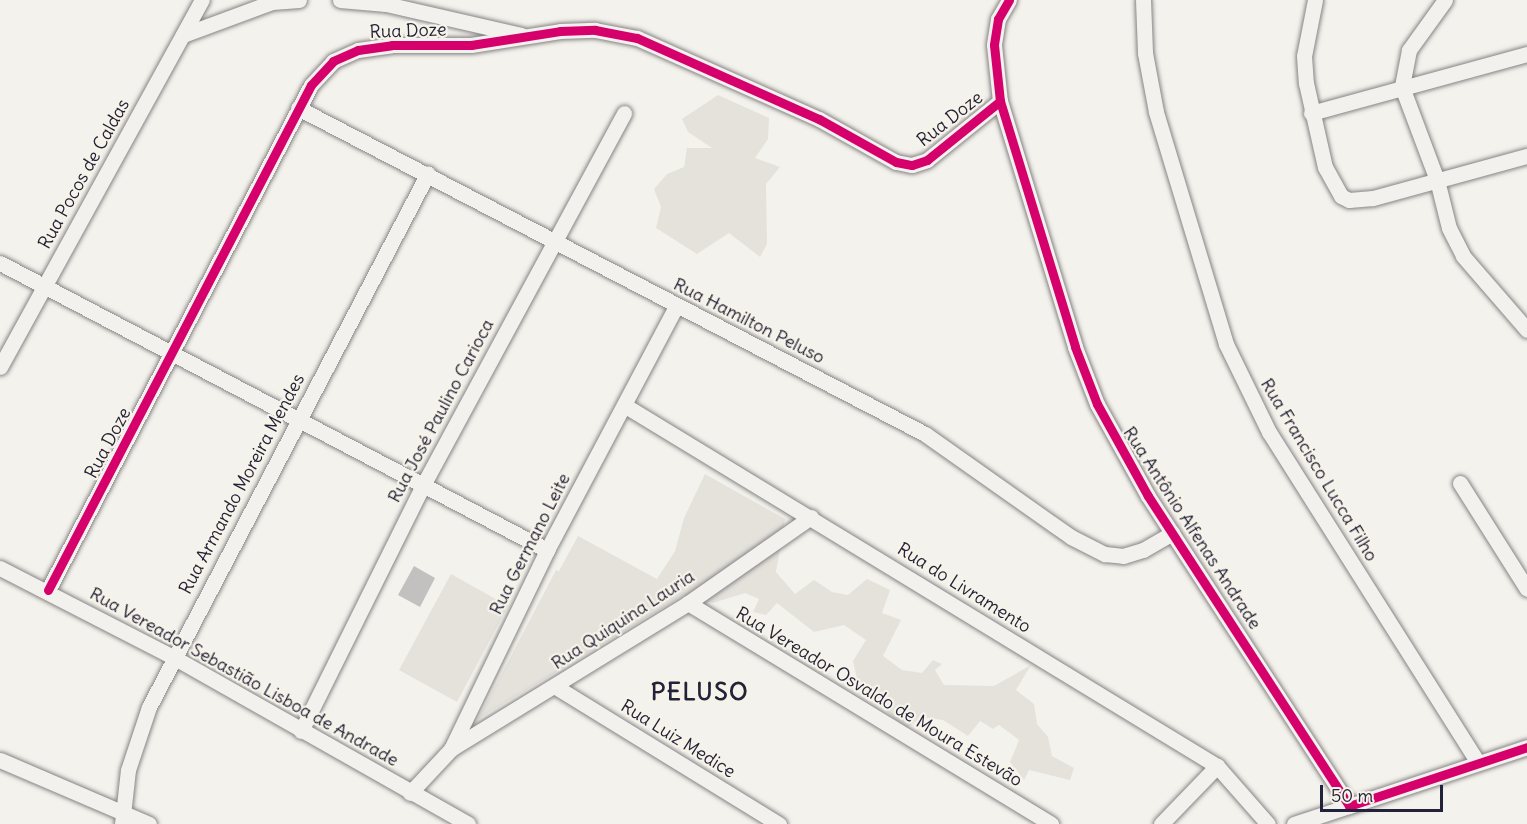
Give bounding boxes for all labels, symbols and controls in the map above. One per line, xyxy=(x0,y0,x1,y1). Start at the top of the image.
street label: Rua Doze xyxy=(369,19,447,43)
street label: Rua Doze xyxy=(913,87,987,151)
street label: Rua Pocos de Caldas xyxy=(34,95,134,253)
street label: Rua Hamilton Peluso xyxy=(670,273,828,369)
street label: Rua José Paulino Carioca xyxy=(383,316,499,506)
street label: Rua Armando Moreira Mendes xyxy=(175,370,309,598)
street label: Rua Francisco Lucca Filho xyxy=(1256,375,1382,565)
street label: Rua Doze xyxy=(80,404,136,482)
street label: Rua Antônio Alfenas Andrade xyxy=(1118,423,1266,633)
street label: Rua Germano Leite xyxy=(485,470,575,618)
street label: Rua do Livramento xyxy=(893,538,1035,638)
street label: Rua Quiquina Lauria xyxy=(548,566,698,674)
street label: Rua Vereador Sebastião Lisboa de Andrade xyxy=(86,583,402,771)
street label: Rua Vereador Osvaldo de Moura Estevão xyxy=(732,603,1026,791)
district label: PELUSO xyxy=(651,678,749,706)
street label: Rua Luiz Medice xyxy=(617,695,739,783)
scale bar xyxy=(1323,773,1446,811)
text: 50 m xyxy=(1331,784,1373,807)

